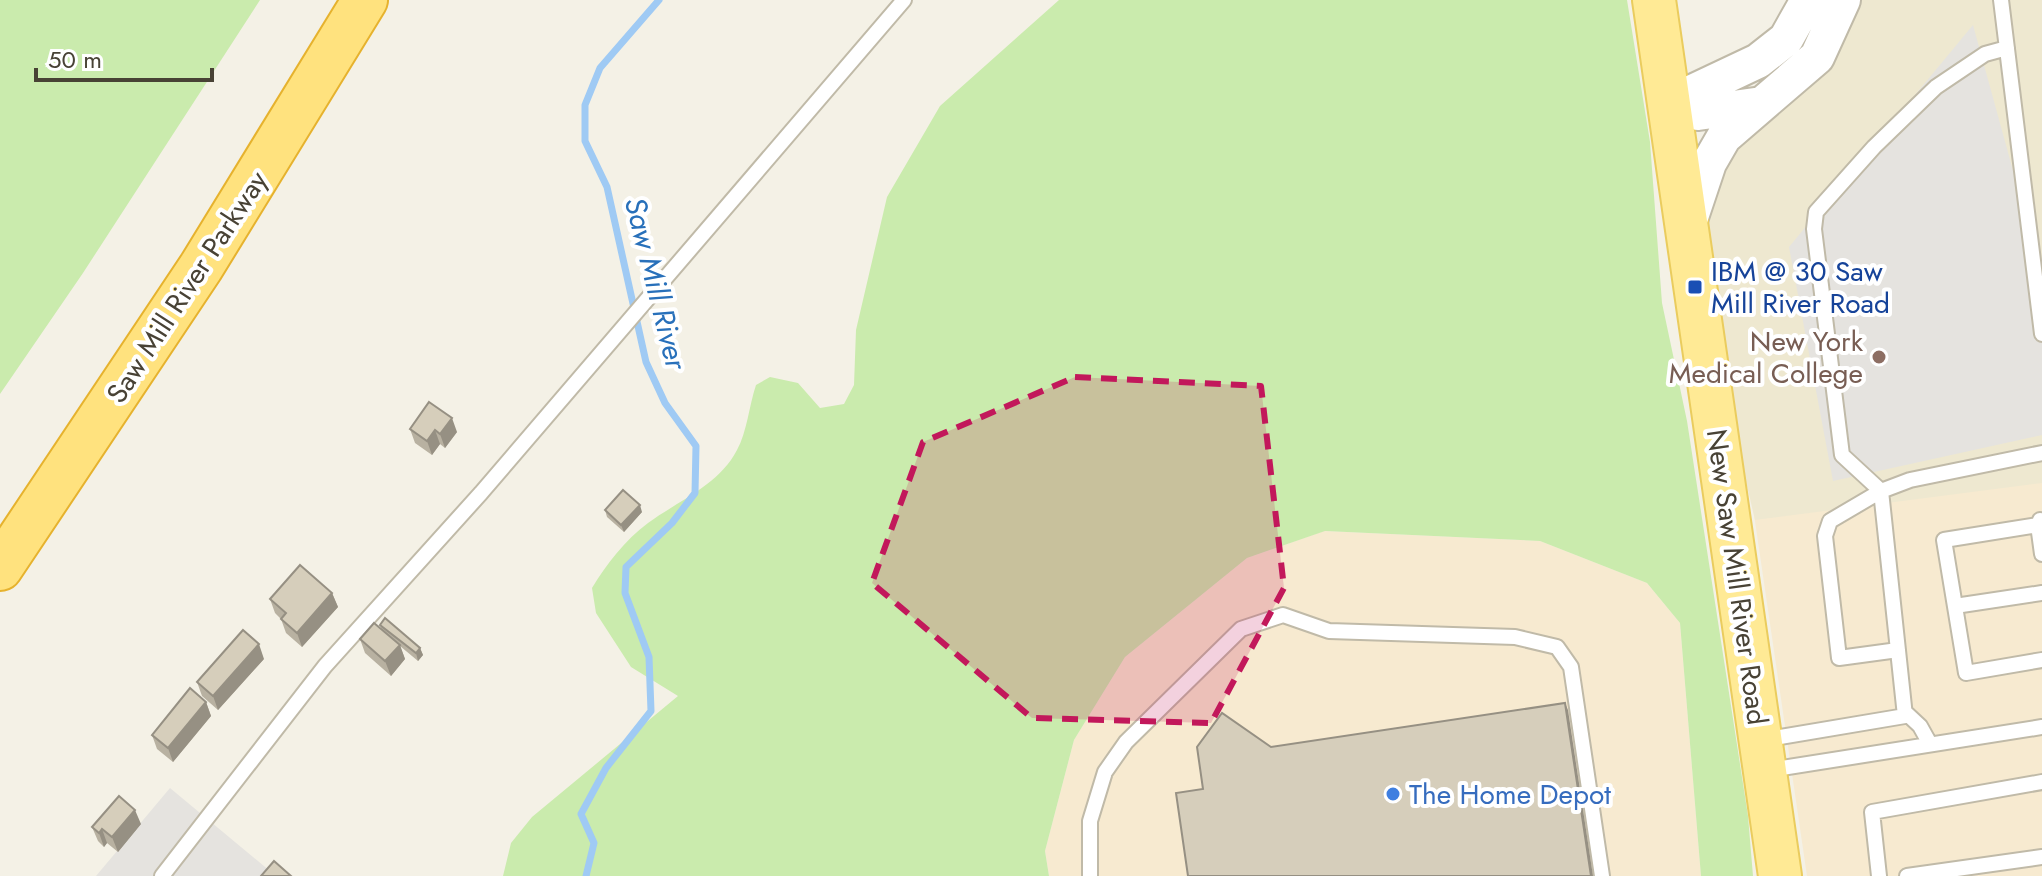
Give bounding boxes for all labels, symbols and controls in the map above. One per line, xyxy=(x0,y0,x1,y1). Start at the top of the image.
scale bar xyxy=(36,32,212,82)
text: 50 m xyxy=(48,42,102,77)
street label: Saw Mill River Parkway xyxy=(96,162,278,411)
water label: Saw Mill River xyxy=(614,192,699,376)
place label: IBM @ 30 Saw Mill River Road xyxy=(1711,251,1890,324)
marker: IBM @ 30 Saw Mill River Road xyxy=(1686,278,1704,296)
place label: New York Medical College xyxy=(1669,321,1864,394)
marker: New York Medical College xyxy=(1870,348,1888,366)
street label: New Saw Mill River Road xyxy=(1696,427,1778,727)
place label: The Home Depot xyxy=(1409,774,1611,815)
marker: The Home Depot xyxy=(1384,785,1402,803)

